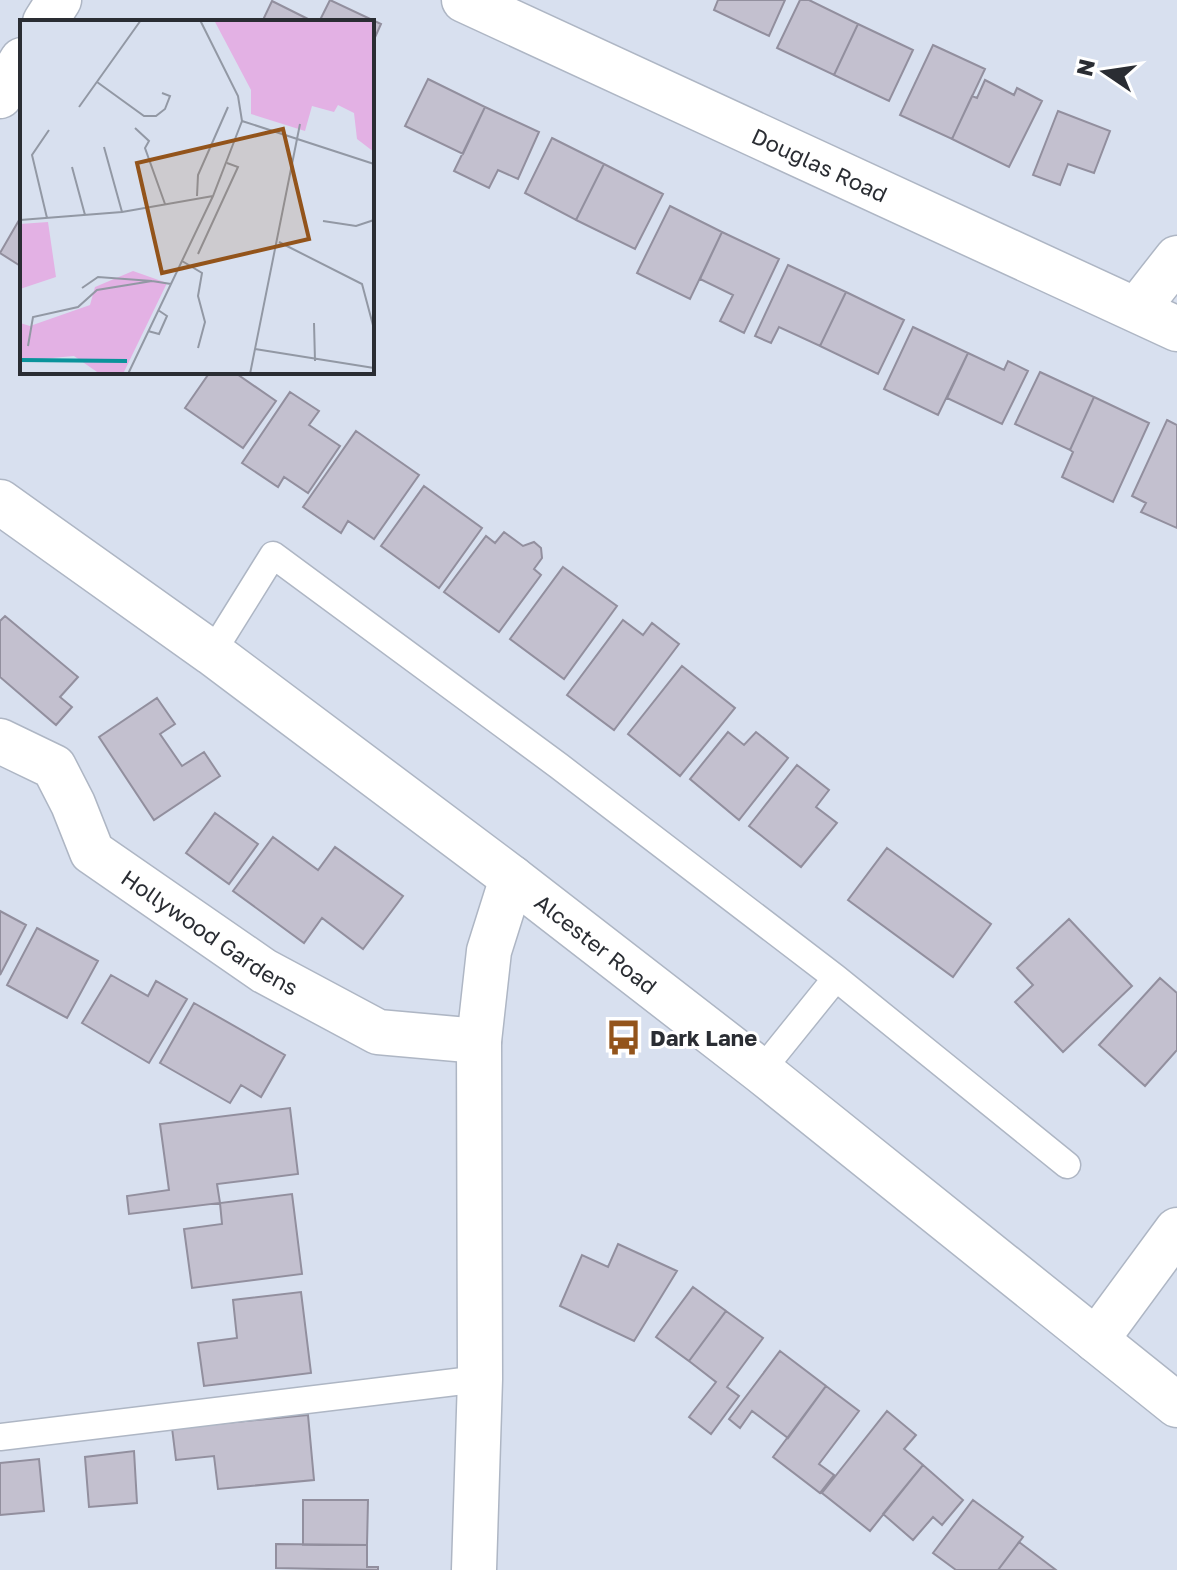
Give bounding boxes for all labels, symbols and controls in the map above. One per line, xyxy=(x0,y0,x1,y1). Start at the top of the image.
inset map xyxy=(20,20,374,374)
north arrow xyxy=(1065,32,1145,112)
text: N xyxy=(1070,56,1100,79)
street label: Douglas Road xyxy=(748,121,892,207)
street label: Hollywood Gardens xyxy=(117,863,303,1001)
street label: Alcester Road xyxy=(530,888,663,999)
bus stop icon: Dark Lane xyxy=(605,1018,643,1056)
place label: Dark Lane xyxy=(650,1024,757,1051)

